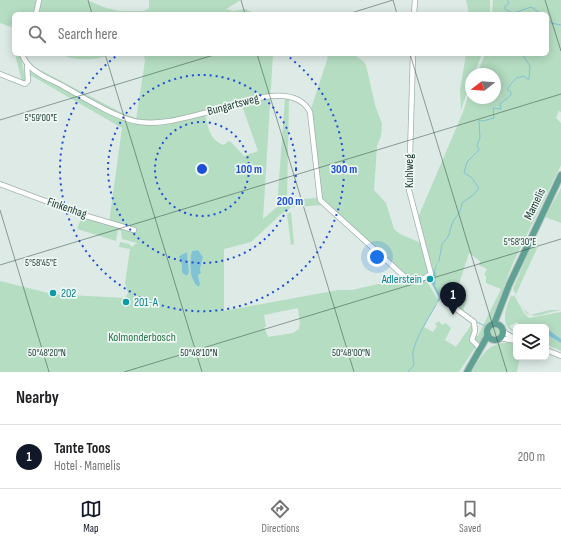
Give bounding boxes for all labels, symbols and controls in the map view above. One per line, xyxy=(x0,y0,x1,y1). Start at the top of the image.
search box xyxy=(12,12,549,56)
icon: search xyxy=(26,23,48,45)
text: Search here xyxy=(58,25,118,44)
north arrow xyxy=(465,68,501,104)
street label: Bungartsweg xyxy=(206,91,261,119)
text: 5°59'00"E xyxy=(25,112,57,124)
street label: Kuhlweg xyxy=(402,154,417,188)
centre of rings xyxy=(195,162,209,176)
text: 100 m xyxy=(236,162,262,177)
text: 300 m xyxy=(331,162,357,177)
street label: Mamelis xyxy=(521,186,549,222)
street label: Finkenhag xyxy=(45,194,89,222)
text: 200 m xyxy=(277,194,303,209)
text: 5°58'30"E xyxy=(504,236,536,248)
your location xyxy=(367,247,387,267)
text: 5°58'45"E xyxy=(25,257,57,269)
place label: Adlerstein xyxy=(381,272,422,287)
marker: Adlerstein xyxy=(425,274,435,284)
pin: 1 xyxy=(440,282,466,315)
place label: 202 xyxy=(61,286,76,301)
marker: 202 xyxy=(48,288,58,298)
place label: 201-A xyxy=(134,295,159,310)
marker: 201-A xyxy=(121,297,131,307)
map controls xyxy=(513,324,549,360)
button: layers xyxy=(513,324,549,360)
park label: Kolmonderbosch xyxy=(108,330,176,345)
text: 50°48'20"N xyxy=(28,347,66,359)
text: 50°48'10"N xyxy=(180,347,218,359)
text: 50°48'00"N xyxy=(332,347,370,359)
text: Nearby xyxy=(16,388,59,408)
text: Tante Toos xyxy=(54,439,111,458)
text: 1 xyxy=(26,449,32,465)
text: 200 m xyxy=(518,449,545,465)
text: Hotel · Mamelis xyxy=(54,458,120,474)
tab: Map xyxy=(80,498,102,535)
tab: Directions xyxy=(262,498,299,535)
tab: Saved xyxy=(459,498,481,535)

